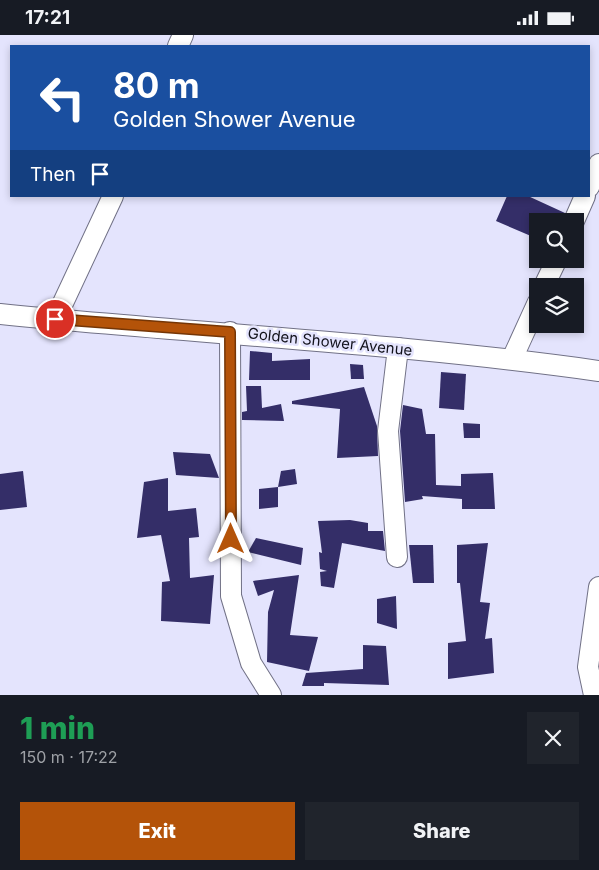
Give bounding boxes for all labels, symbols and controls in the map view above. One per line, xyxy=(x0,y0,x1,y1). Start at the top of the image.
text: 17:21 xyxy=(25,6,70,29)
text: 80 m xyxy=(113,64,200,106)
icon: left xyxy=(30,65,95,130)
text: Golden Shower Avenue xyxy=(113,106,356,132)
icon: arrive xyxy=(86,160,114,188)
text: Then xyxy=(30,163,76,186)
map controls xyxy=(529,213,584,333)
button: search xyxy=(529,213,584,268)
button: layers xyxy=(529,278,584,333)
pin xyxy=(34,298,76,340)
icon: arrive xyxy=(41,305,69,333)
street label: Golden Shower Avenue xyxy=(247,323,413,360)
position arrow xyxy=(204,512,256,564)
text: 1 min xyxy=(20,710,95,746)
button: close xyxy=(527,712,579,764)
text: 150 m · 17:22 xyxy=(20,747,118,767)
button: Exit xyxy=(20,802,295,860)
button: Share xyxy=(305,802,579,860)

